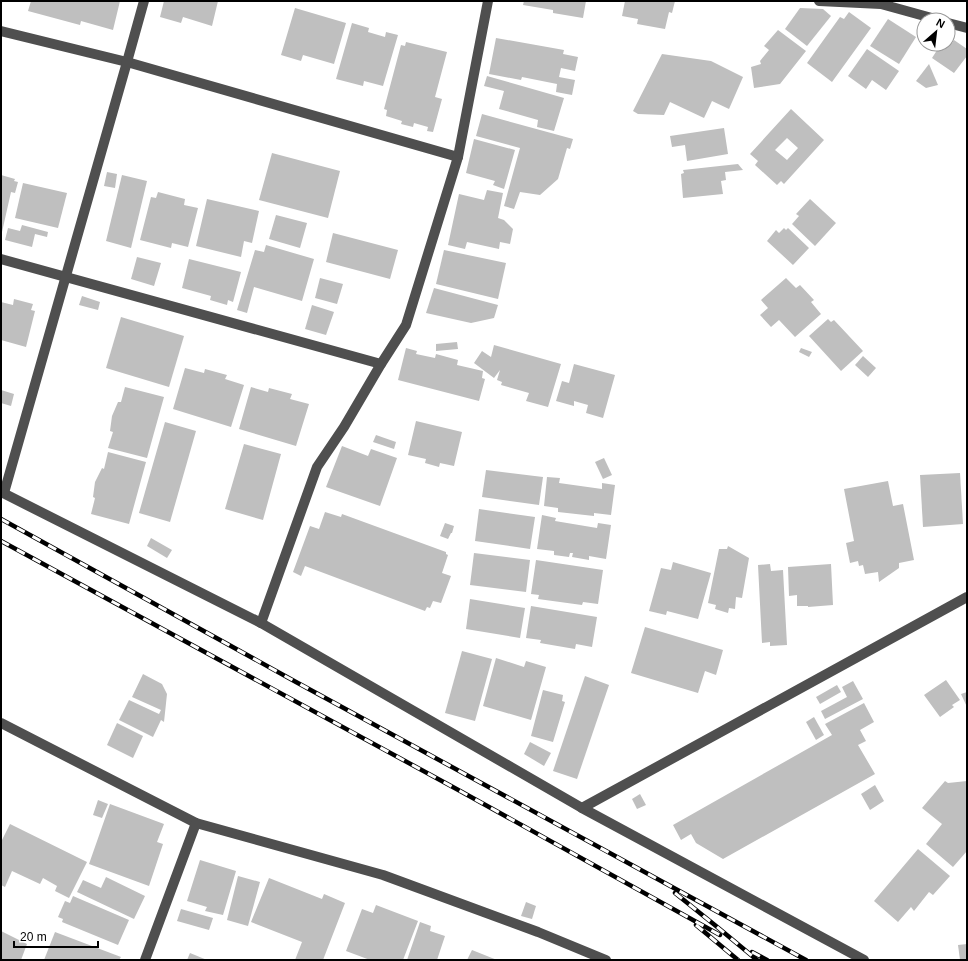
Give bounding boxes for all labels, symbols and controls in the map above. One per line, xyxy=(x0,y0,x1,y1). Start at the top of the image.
north arrow xyxy=(916,12,956,52)
text: N xyxy=(934,16,947,30)
scale bar xyxy=(14,923,98,949)
text: 20 m xyxy=(20,930,47,944)

